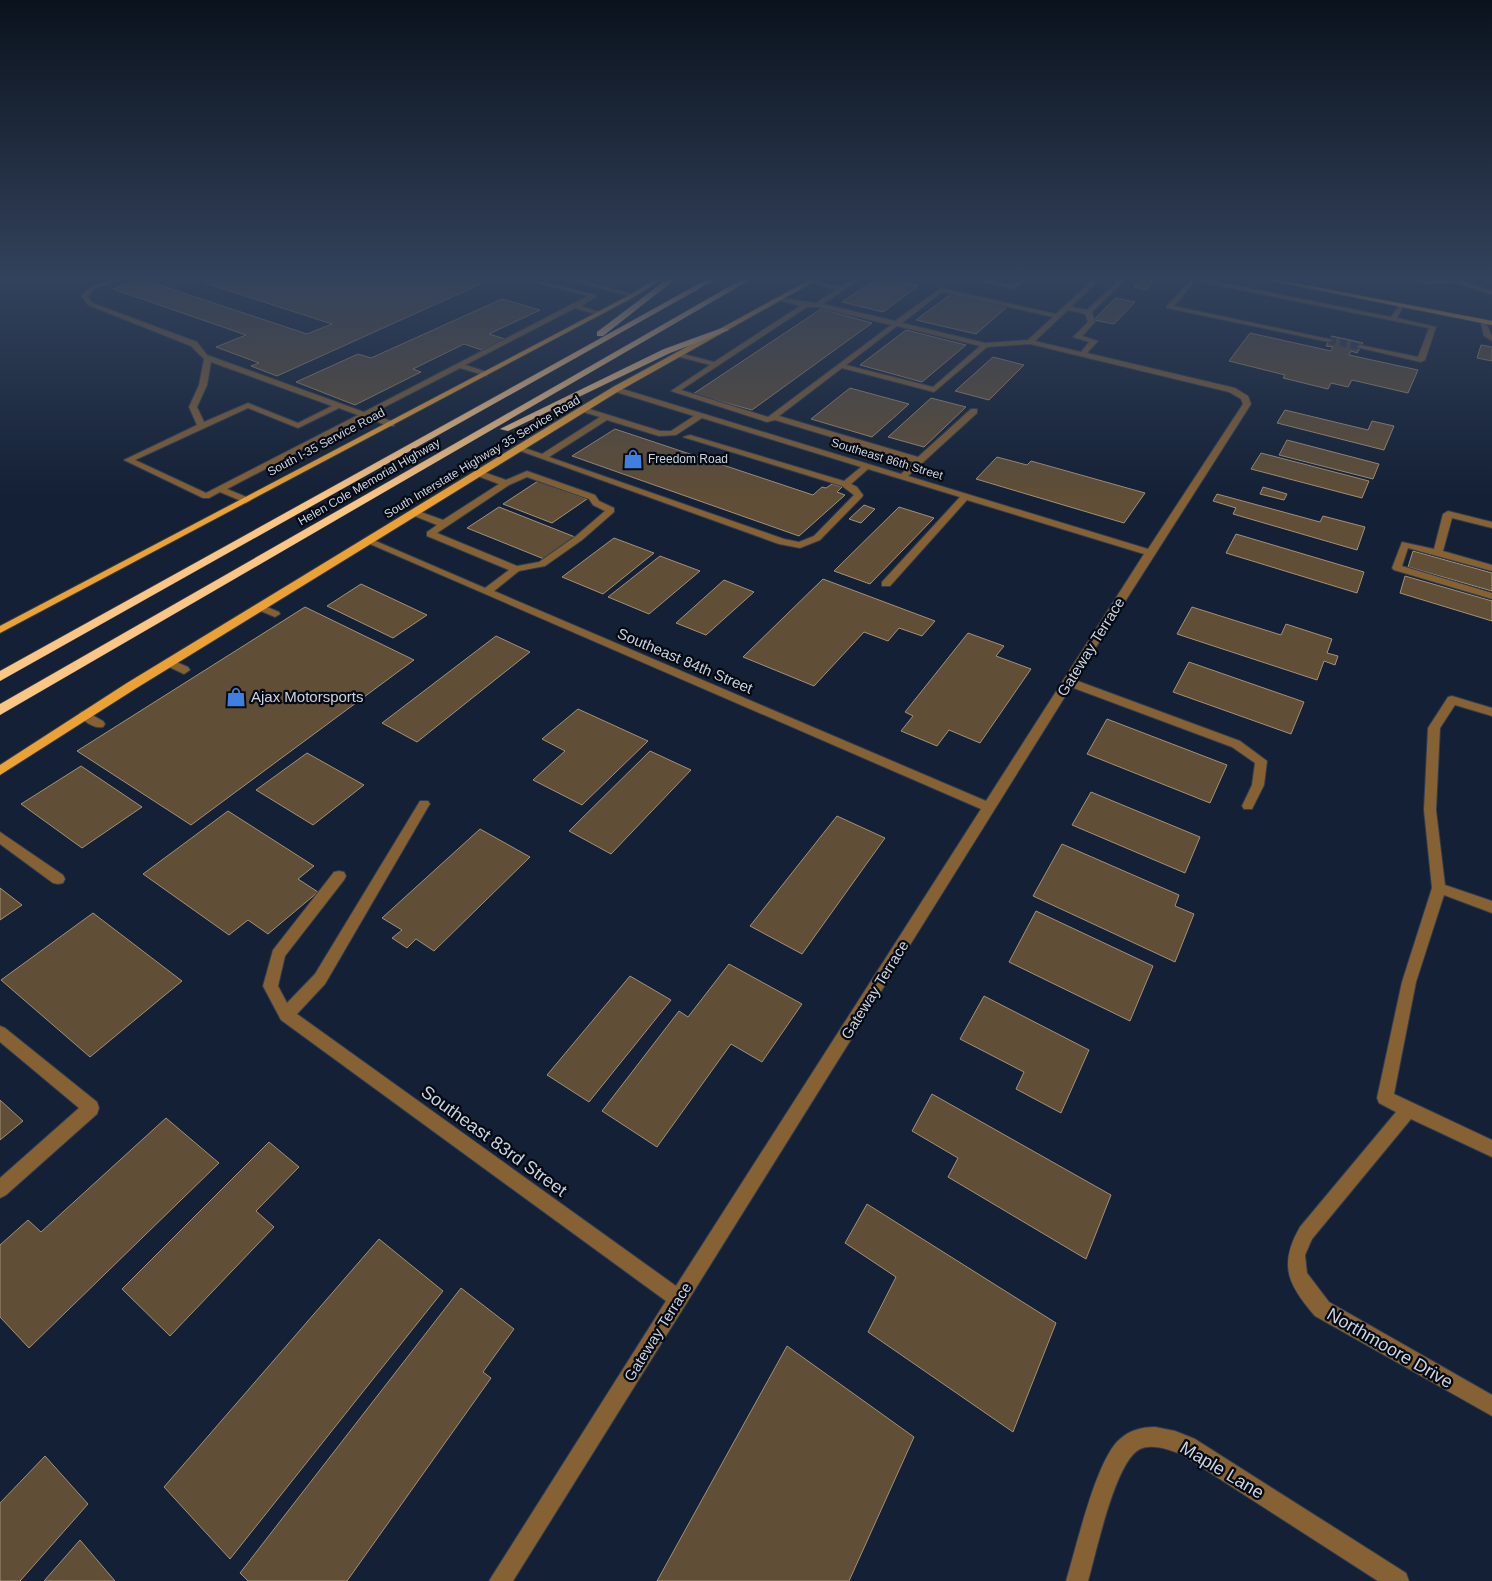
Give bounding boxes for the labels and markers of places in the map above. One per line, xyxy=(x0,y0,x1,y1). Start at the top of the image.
shop icon: Freedom Road xyxy=(622,448,644,470)
place label: Freedom Road xyxy=(648,452,728,466)
shop icon: Ajax Motorsports xyxy=(225,686,247,708)
place label: Ajax Motorsports xyxy=(251,688,364,705)

